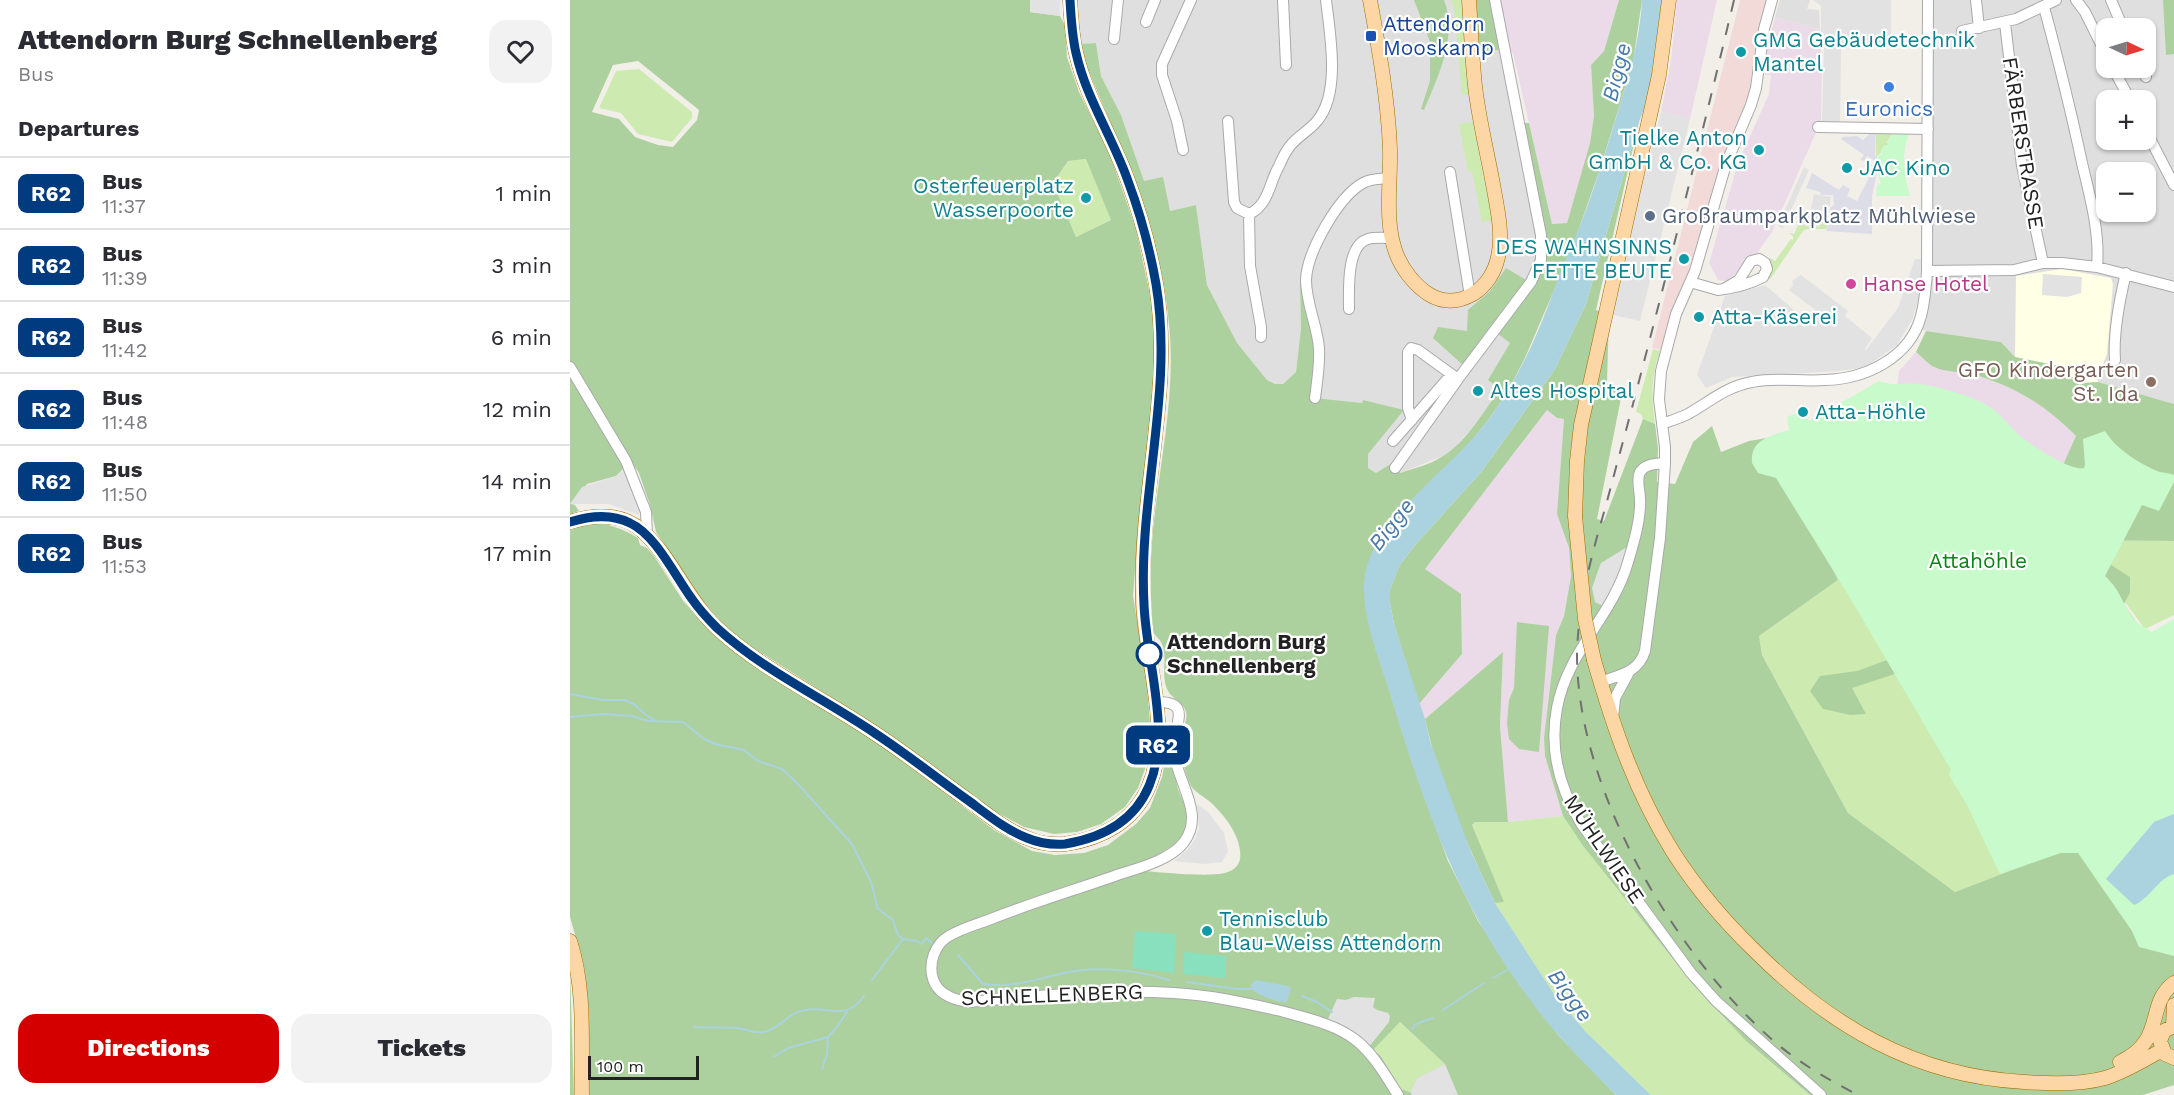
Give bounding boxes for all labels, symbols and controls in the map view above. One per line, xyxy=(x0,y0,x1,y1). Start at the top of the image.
place label: Attendorn Mooskamp xyxy=(1383,11,1494,60)
north arrow xyxy=(2096,18,2156,78)
map controls xyxy=(2096,18,2156,222)
button: heart xyxy=(489,20,552,83)
text: Attendorn Burg Schnellenberg xyxy=(18,23,437,56)
place label: GMG Gebäudetechnik Mantel xyxy=(1753,27,1975,76)
marker: Attendorn Mooskamp xyxy=(1364,29,1378,43)
water label: Bigge xyxy=(1597,40,1636,104)
marker: GMG Gebäudetechnik Mantel xyxy=(1734,45,1748,59)
street label: FÄRBERSTRASSE xyxy=(1998,55,2049,231)
text: Bus xyxy=(18,62,54,86)
marker: Euronics xyxy=(1882,80,1896,94)
button: + xyxy=(2096,90,2156,150)
place label: Euronics xyxy=(1845,96,1933,121)
text: Departures xyxy=(18,116,139,141)
place label: Tielke Anton GmbH & Co. KG xyxy=(1588,125,1747,174)
marker: Tielke Anton GmbH & Co. KG xyxy=(1752,143,1766,157)
place label: JAC Kino xyxy=(1859,155,1950,180)
marker: JAC Kino xyxy=(1840,161,1854,175)
button: − xyxy=(2096,162,2156,222)
text: Bus xyxy=(102,169,142,194)
place label: Osterfeuerplatz Wasserpoorte xyxy=(913,173,1074,222)
text: R62 xyxy=(31,181,71,206)
text: 1 min xyxy=(495,181,552,206)
marker: Osterfeuerplatz Wasserpoorte xyxy=(1079,191,1093,205)
text: 11:37 xyxy=(102,194,146,218)
place label: Großraumparkplatz Mühlwiese xyxy=(1662,203,1976,228)
marker: Großraumparkplatz Mühlwiese xyxy=(1643,209,1657,223)
place label: DES WAHNSINNS FETTE BEUTE xyxy=(1495,234,1672,283)
text: Bus xyxy=(102,241,142,266)
marker: DES WAHNSINNS FETTE BEUTE xyxy=(1677,252,1691,266)
text: R62 xyxy=(31,253,71,278)
text: 3 min xyxy=(491,253,552,278)
text: 11:39 xyxy=(102,266,148,290)
place label: Hanse Hotel xyxy=(1863,271,1989,296)
marker: Hanse Hotel xyxy=(1844,277,1858,291)
place label: Atta-Käserei xyxy=(1711,304,1837,329)
marker: Atta-Käserei xyxy=(1692,310,1706,324)
text: Bus xyxy=(102,313,142,338)
text: R62 xyxy=(31,325,71,350)
text: 6 min xyxy=(491,325,552,350)
text: 11:42 xyxy=(102,338,147,362)
place label: GFO Kindergarten St. Ida xyxy=(1958,357,2139,406)
marker: GFO Kindergarten St. Ida xyxy=(2144,375,2158,389)
place label: Altes Hospital xyxy=(1490,378,1634,403)
marker: Altes Hospital xyxy=(1471,384,1485,398)
text: Bus xyxy=(102,385,142,410)
text: R62 xyxy=(31,397,71,422)
text: 12 min xyxy=(483,397,552,422)
place label: Atta-Höhle xyxy=(1815,399,1926,424)
marker: Atta-Höhle xyxy=(1796,405,1810,419)
text: 11:48 xyxy=(102,410,148,434)
text: Bus xyxy=(102,457,142,482)
text: R62 xyxy=(31,469,71,494)
text: 14 min xyxy=(482,469,552,494)
text: 11:50 xyxy=(102,482,148,506)
water label: Bigge xyxy=(1363,493,1420,555)
text: Bus xyxy=(102,529,142,554)
text: R62 xyxy=(31,541,71,566)
text: 17 min xyxy=(484,541,552,566)
park label: Attahöhle xyxy=(1929,548,2027,573)
text: 11:53 xyxy=(102,554,147,578)
place label: Attendorn Burg Schnellenberg xyxy=(1167,629,1325,678)
marker: Attendorn Burg Schnellenberg xyxy=(1136,641,1162,667)
line badge: R62 xyxy=(1124,726,1192,764)
text: R62 xyxy=(1138,733,1178,758)
street label: MÜHLWIESE xyxy=(1559,790,1650,908)
place label: Tennisclub Blau-Weiss Attendorn xyxy=(1219,906,1441,955)
marker: Tennisclub Blau-Weiss Attendorn xyxy=(1200,924,1214,938)
water label: Bigge xyxy=(1543,964,1598,1027)
street label: SCHNELLENBERG xyxy=(961,979,1143,1010)
button: Directions xyxy=(18,1014,279,1083)
button: Tickets xyxy=(291,1014,552,1083)
scale bar xyxy=(588,1053,699,1080)
text: 100 m xyxy=(597,1057,644,1076)

